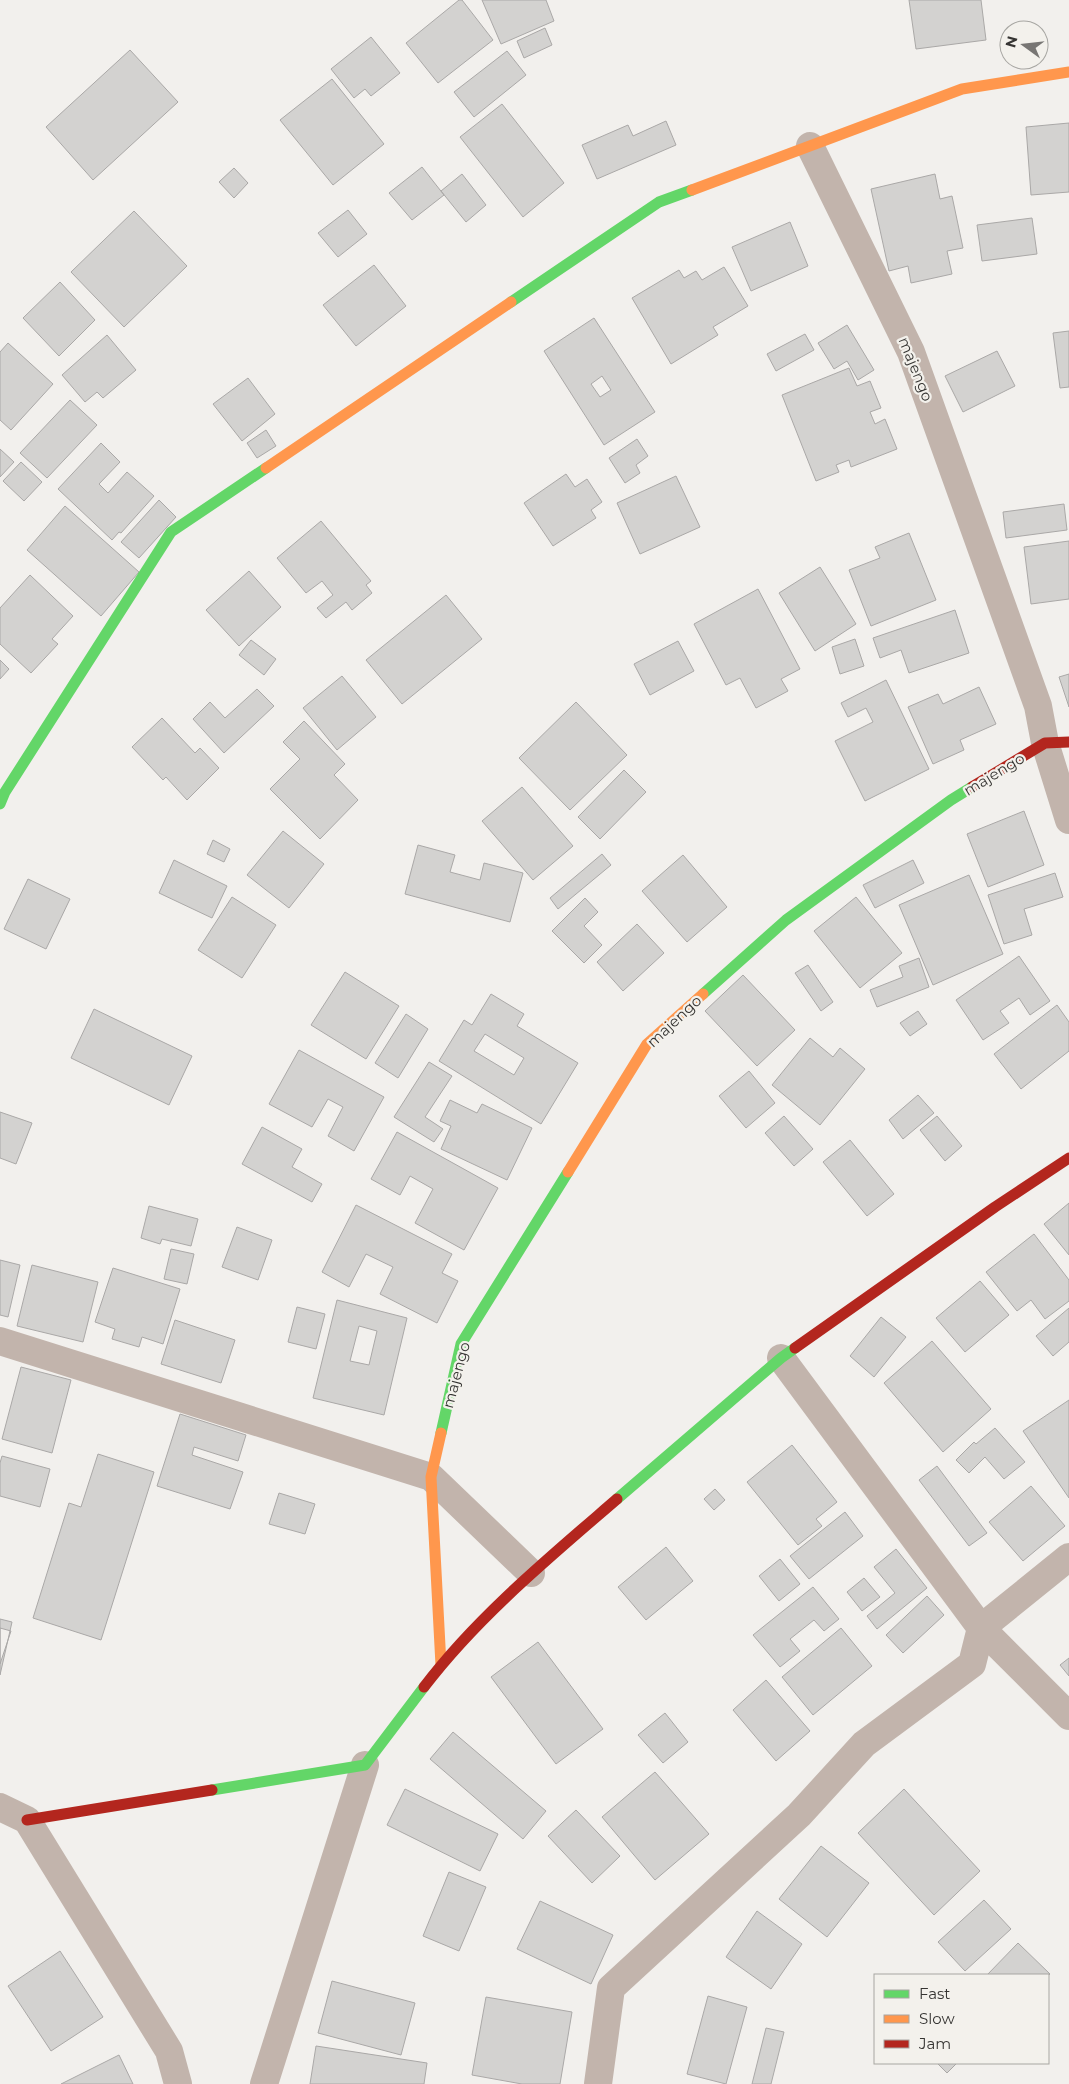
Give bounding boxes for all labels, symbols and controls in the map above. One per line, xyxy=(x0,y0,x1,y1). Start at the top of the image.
north arrow xyxy=(999,20,1049,70)
text: N xyxy=(1001,34,1022,49)
street label: majengo xyxy=(894,334,938,404)
street label: majengo xyxy=(960,748,1028,800)
street label: majengo xyxy=(643,991,705,1051)
street label: majengo xyxy=(438,1340,474,1410)
legend xyxy=(874,1974,1049,2064)
text: Fast xyxy=(919,1984,950,2003)
text: Slow xyxy=(919,2009,955,2028)
text: Jam xyxy=(918,2034,951,2053)

